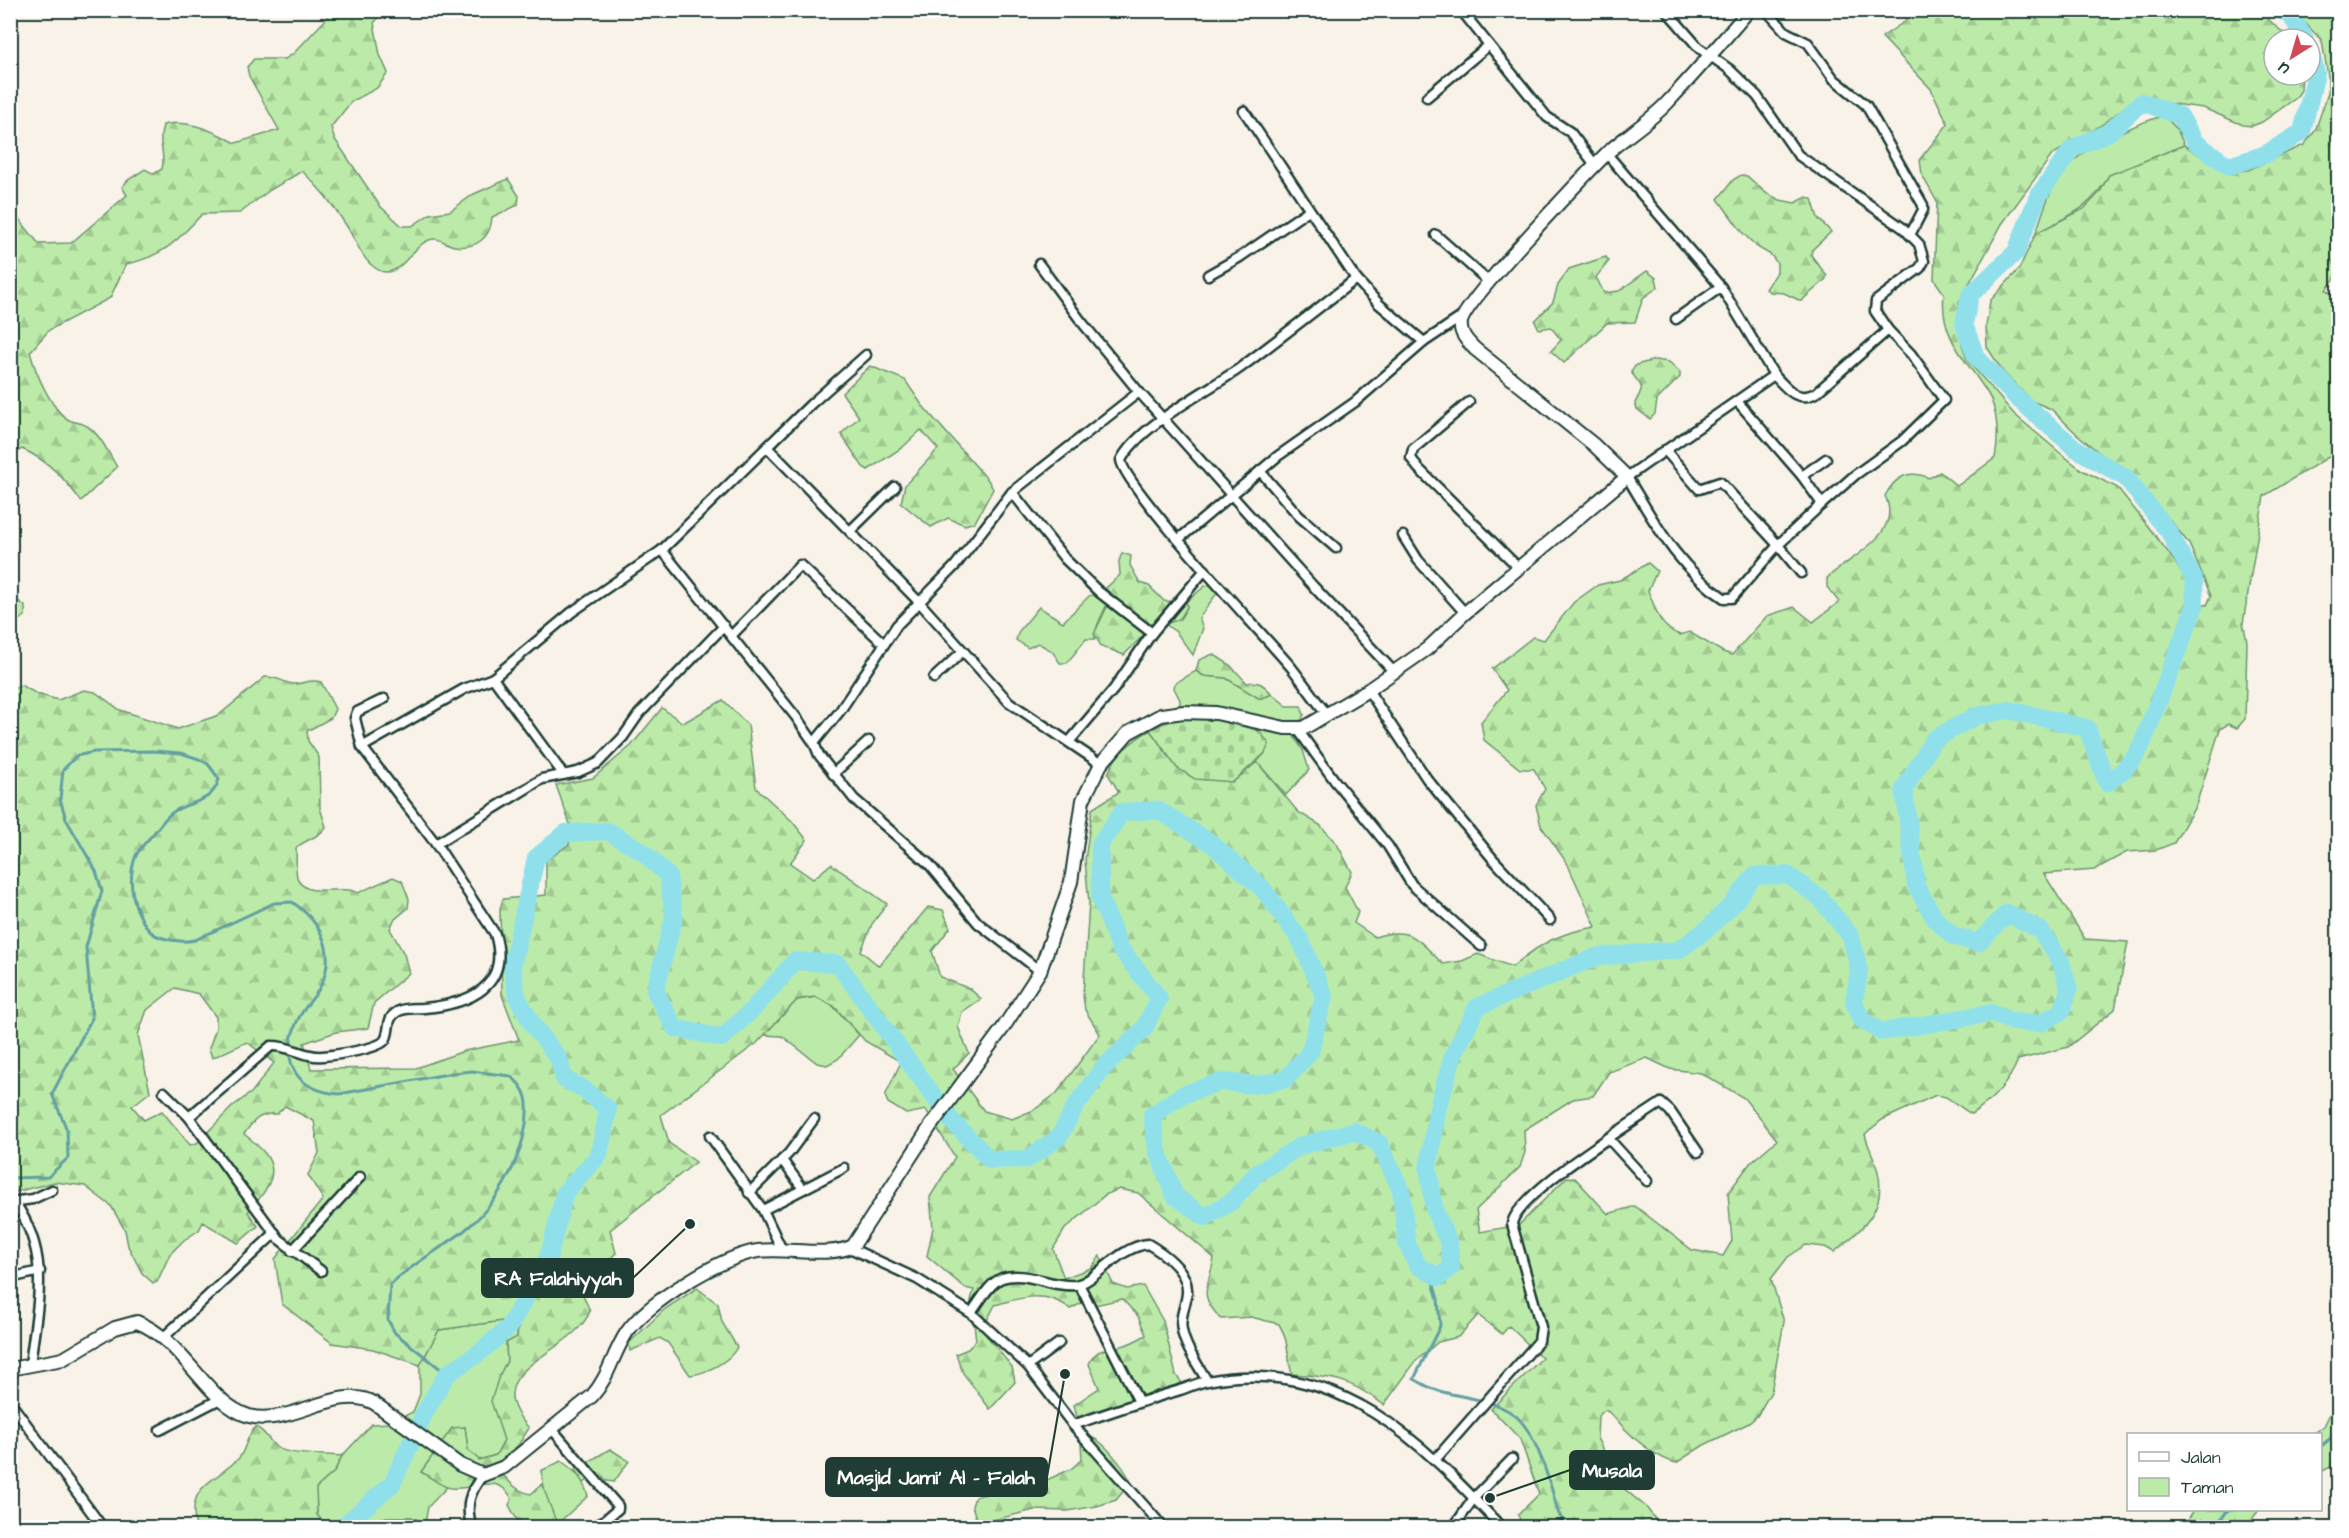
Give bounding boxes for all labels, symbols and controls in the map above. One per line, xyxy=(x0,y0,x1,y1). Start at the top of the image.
north arrow xyxy=(2262,27,2322,87)
text: U xyxy=(2273,57,2294,80)
callout: RA Falahiyyah xyxy=(482,1259,633,1297)
text: RA Falahiyyah xyxy=(494,1265,623,1294)
legend xyxy=(2127,1433,2322,1511)
text: Jalan xyxy=(2181,1445,2221,1470)
callout: Musala xyxy=(1570,1451,1654,1489)
text: Musala xyxy=(1582,1457,1643,1485)
callout: Masjid Jami' Al - Falah xyxy=(826,1458,1047,1496)
text: Masjid Jami' Al - Falah xyxy=(837,1464,1036,1492)
text: Taman xyxy=(2181,1475,2234,1500)

